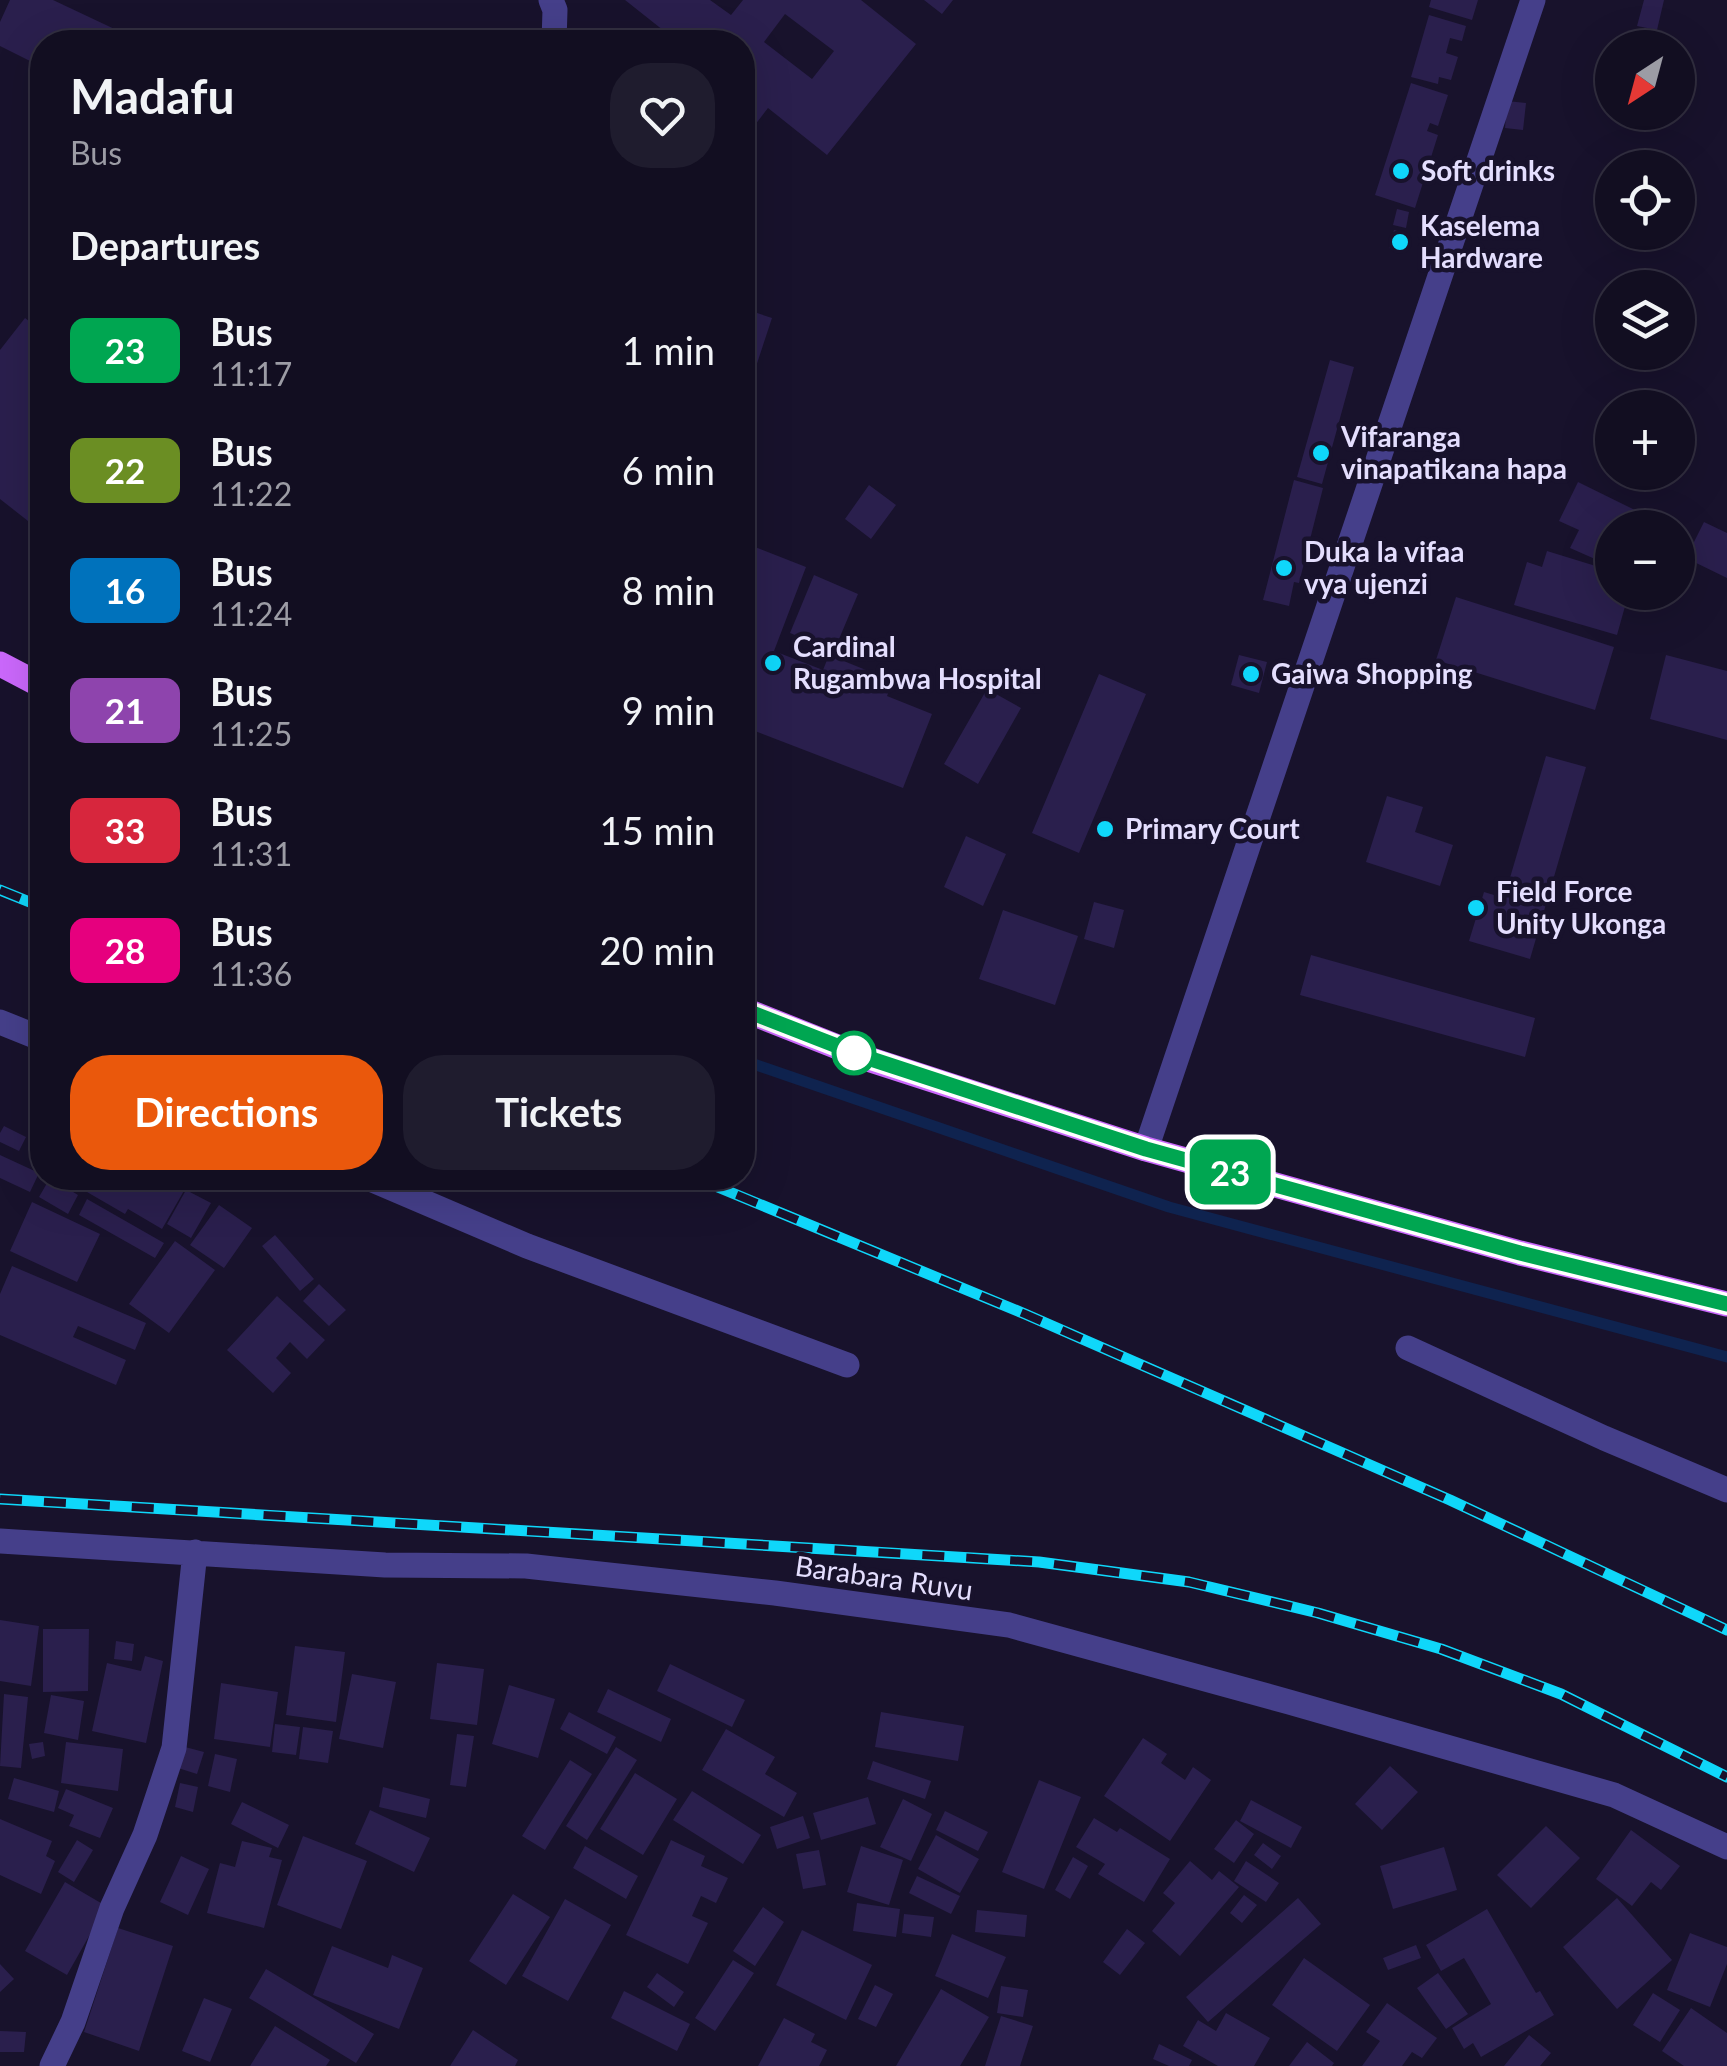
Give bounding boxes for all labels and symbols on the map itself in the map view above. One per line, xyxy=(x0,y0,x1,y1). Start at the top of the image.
north arrow xyxy=(1595,30,1695,130)
place label: Soft drinks xyxy=(1421,153,1555,187)
marker: Soft drinks xyxy=(1390,160,1412,182)
place label: Kaselema Hardware xyxy=(1420,208,1543,274)
marker: Kaselema Hardware xyxy=(1389,231,1411,253)
place label: Vifaranga vinapatikana hapa xyxy=(1340,419,1567,485)
marker: Vifaranga vinapatikana hapa xyxy=(1310,442,1332,464)
place label: Duka la vifaa vya ujenzi xyxy=(1304,534,1464,600)
marker: Duka la vifaa vya ujenzi xyxy=(1273,557,1295,579)
place label: Cardinal Rugambwa Hospital xyxy=(793,629,1042,695)
marker: Cardinal Rugambwa Hospital xyxy=(762,652,784,674)
place label: Gaiwa Shopping xyxy=(1271,656,1473,690)
marker: Gaiwa Shopping xyxy=(1240,663,1262,685)
place label: Primary Court xyxy=(1125,811,1300,845)
marker: Primary Court xyxy=(1094,818,1116,840)
place label: Field Force Unity Ukonga xyxy=(1496,874,1666,940)
marker: Field Force Unity Ukonga xyxy=(1465,897,1487,919)
unlabelled marker xyxy=(833,1032,875,1074)
line badge: 23 xyxy=(1185,1140,1275,1204)
street label: Barabara Ruvu xyxy=(793,1548,975,1606)

